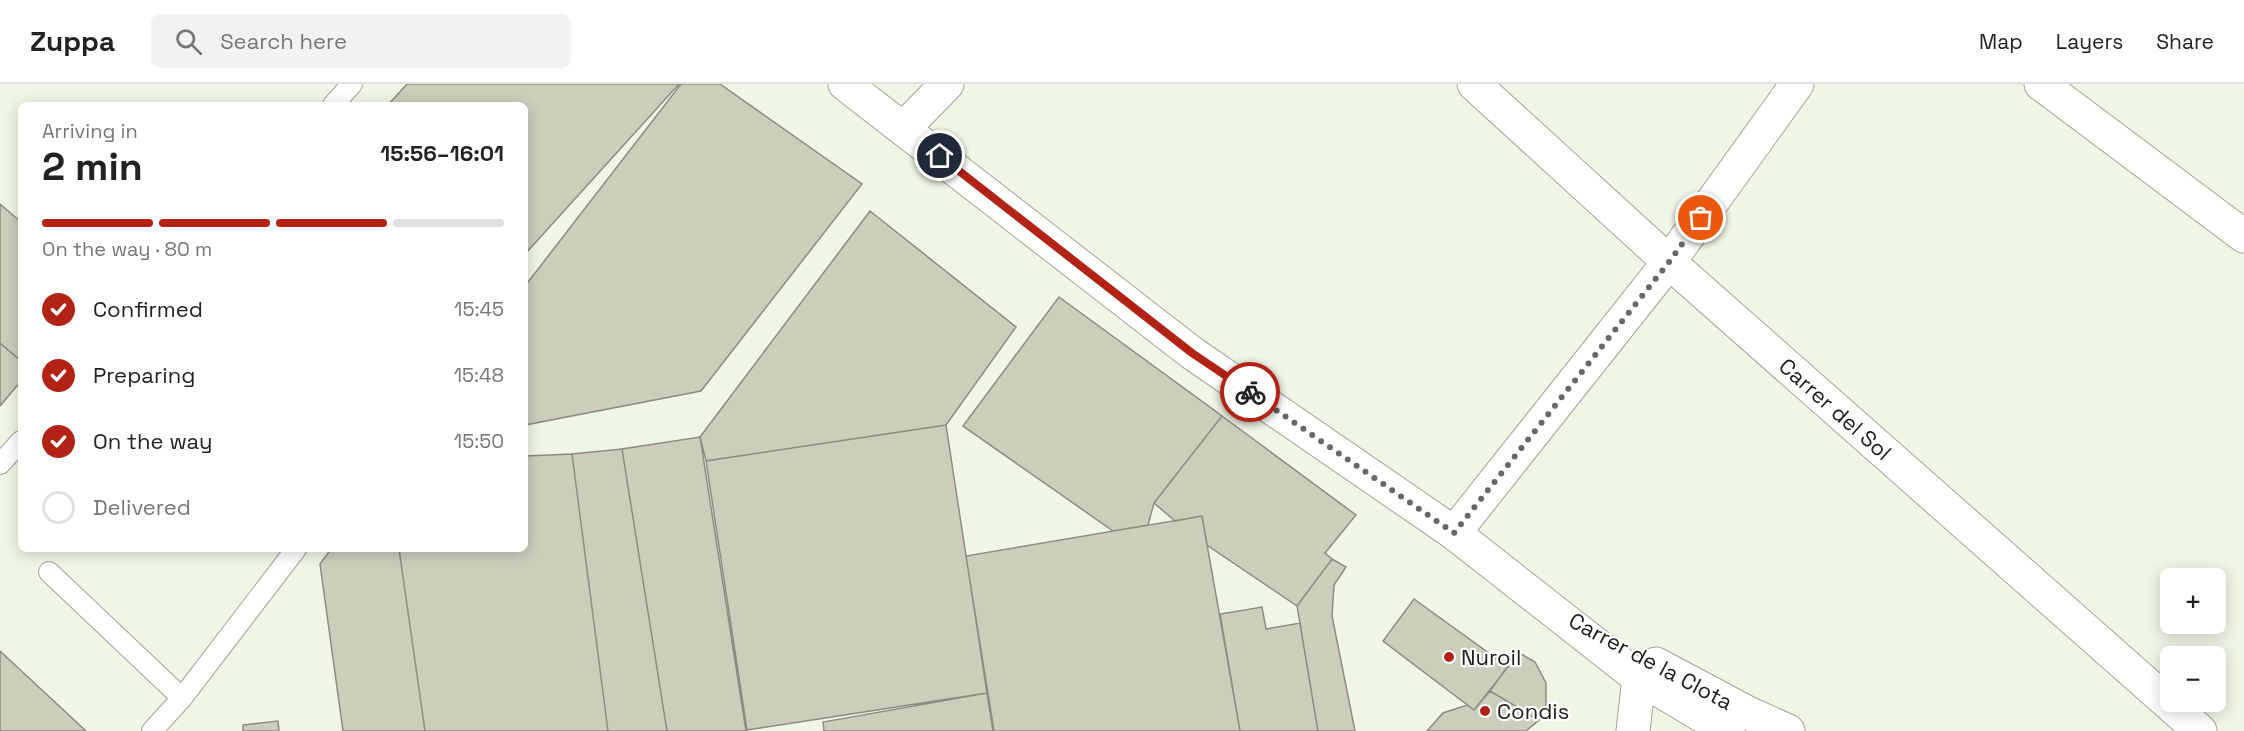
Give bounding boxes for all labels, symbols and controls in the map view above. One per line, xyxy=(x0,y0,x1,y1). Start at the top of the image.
search box xyxy=(151,14,571,68)
text: Zuppa xyxy=(30,23,115,59)
icon: search xyxy=(172,25,205,58)
text: Search here xyxy=(220,27,347,55)
text: Map xyxy=(1979,28,2023,55)
text: Layers xyxy=(2056,28,2123,55)
text: Share xyxy=(2156,28,2214,55)
text: Arriving in xyxy=(42,118,138,144)
pin xyxy=(914,130,965,181)
text: 15:56–16:01 xyxy=(380,139,504,167)
icon: home xyxy=(923,139,956,172)
text: 2 min xyxy=(42,142,143,191)
pin xyxy=(1675,192,1726,243)
icon: bag xyxy=(1684,201,1717,234)
text: On the way · 80 m xyxy=(42,236,212,262)
icon: check xyxy=(42,293,75,326)
text: Confirmed xyxy=(93,295,203,323)
text: 15:45 xyxy=(454,296,504,322)
street label: Carrer del Sol xyxy=(1773,352,1897,466)
icon: check xyxy=(42,359,75,392)
text: Preparing xyxy=(93,361,195,389)
text: 15:48 xyxy=(454,362,504,388)
courier xyxy=(1220,362,1280,422)
icon: bike xyxy=(1234,376,1267,409)
icon: check xyxy=(42,425,75,458)
text: On the way xyxy=(93,427,212,455)
text: 15:50 xyxy=(454,428,504,454)
text: Delivered xyxy=(93,493,191,521)
map controls xyxy=(2160,568,2226,712)
button: + xyxy=(2160,568,2226,634)
street label: Carrer de la Clota xyxy=(1564,606,1738,716)
place label: Nuroil xyxy=(1461,643,1521,671)
button: − xyxy=(2160,646,2226,712)
marker: Nuroil xyxy=(1442,650,1456,664)
place label: Condis xyxy=(1497,697,1569,725)
marker: Condis xyxy=(1478,704,1492,718)

